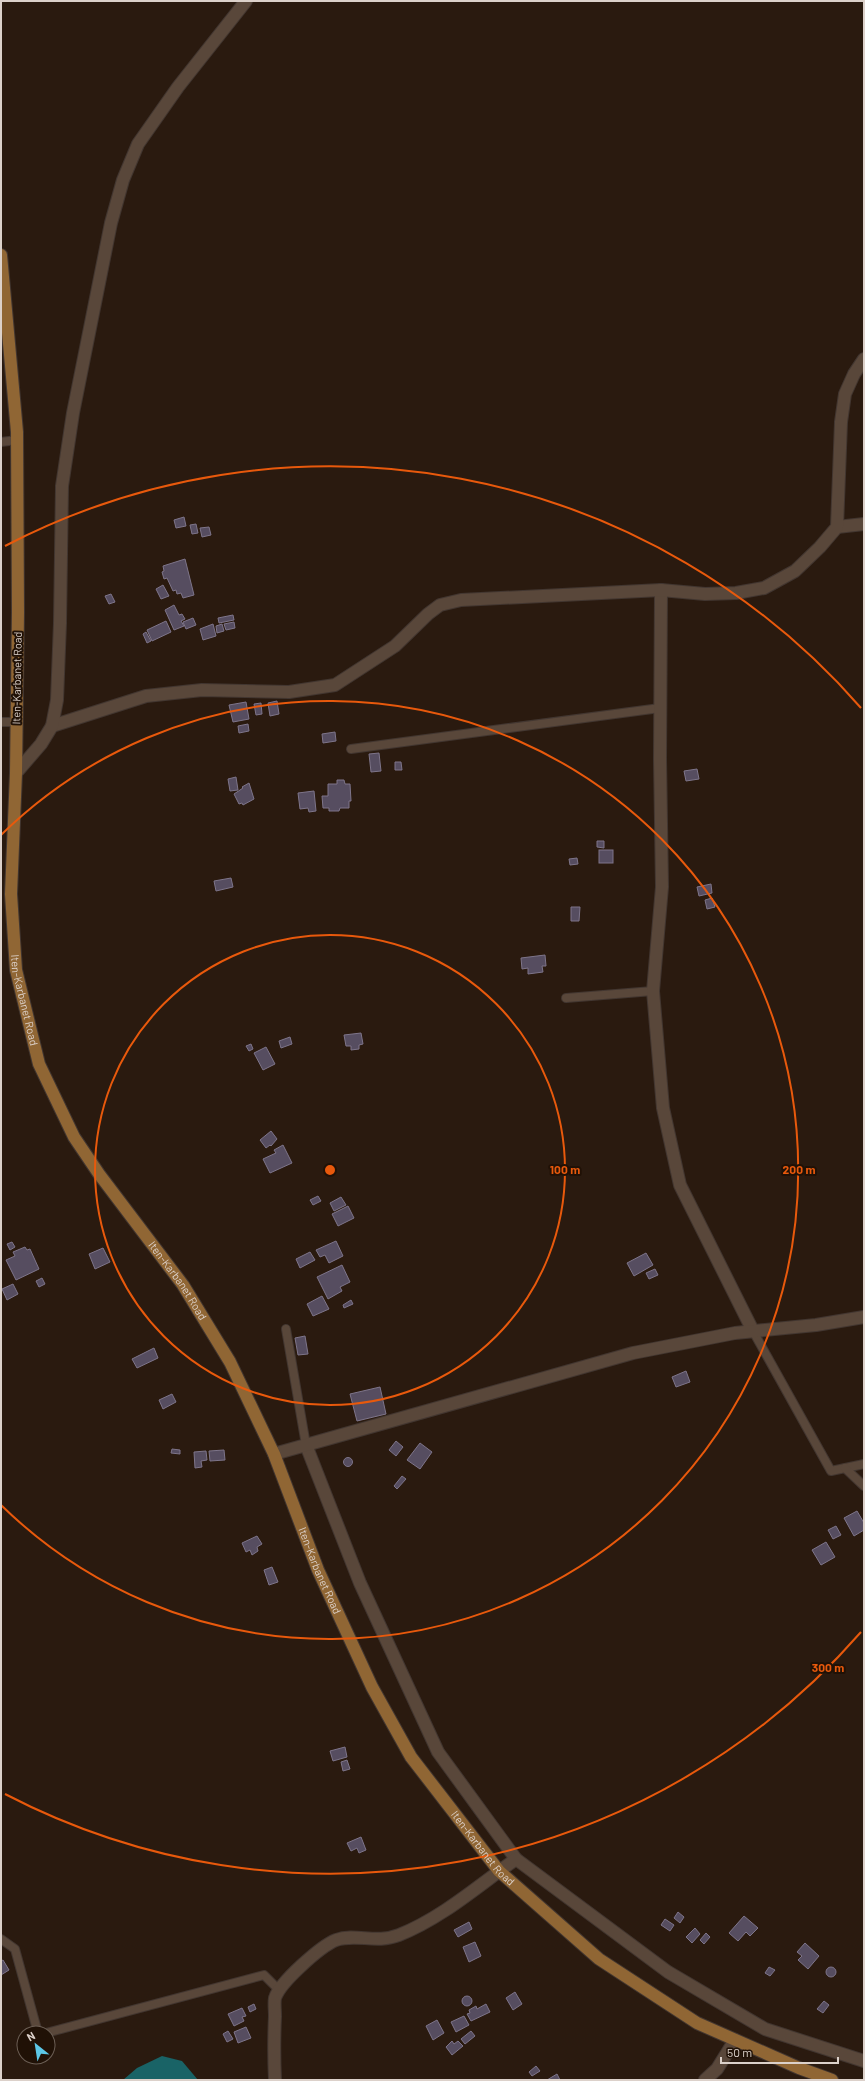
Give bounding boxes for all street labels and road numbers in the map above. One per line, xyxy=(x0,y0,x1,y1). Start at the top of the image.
street label: Iten-Karbanet Road xyxy=(9,631,24,725)
street label: Iten-Karbanet Road xyxy=(9,954,41,1047)
street label: Iten-Karbanet Road xyxy=(146,1238,210,1322)
street label: Iten-Karbanet Road xyxy=(296,1525,344,1616)
street label: Iten-Karbanet Road xyxy=(449,1808,518,1888)

